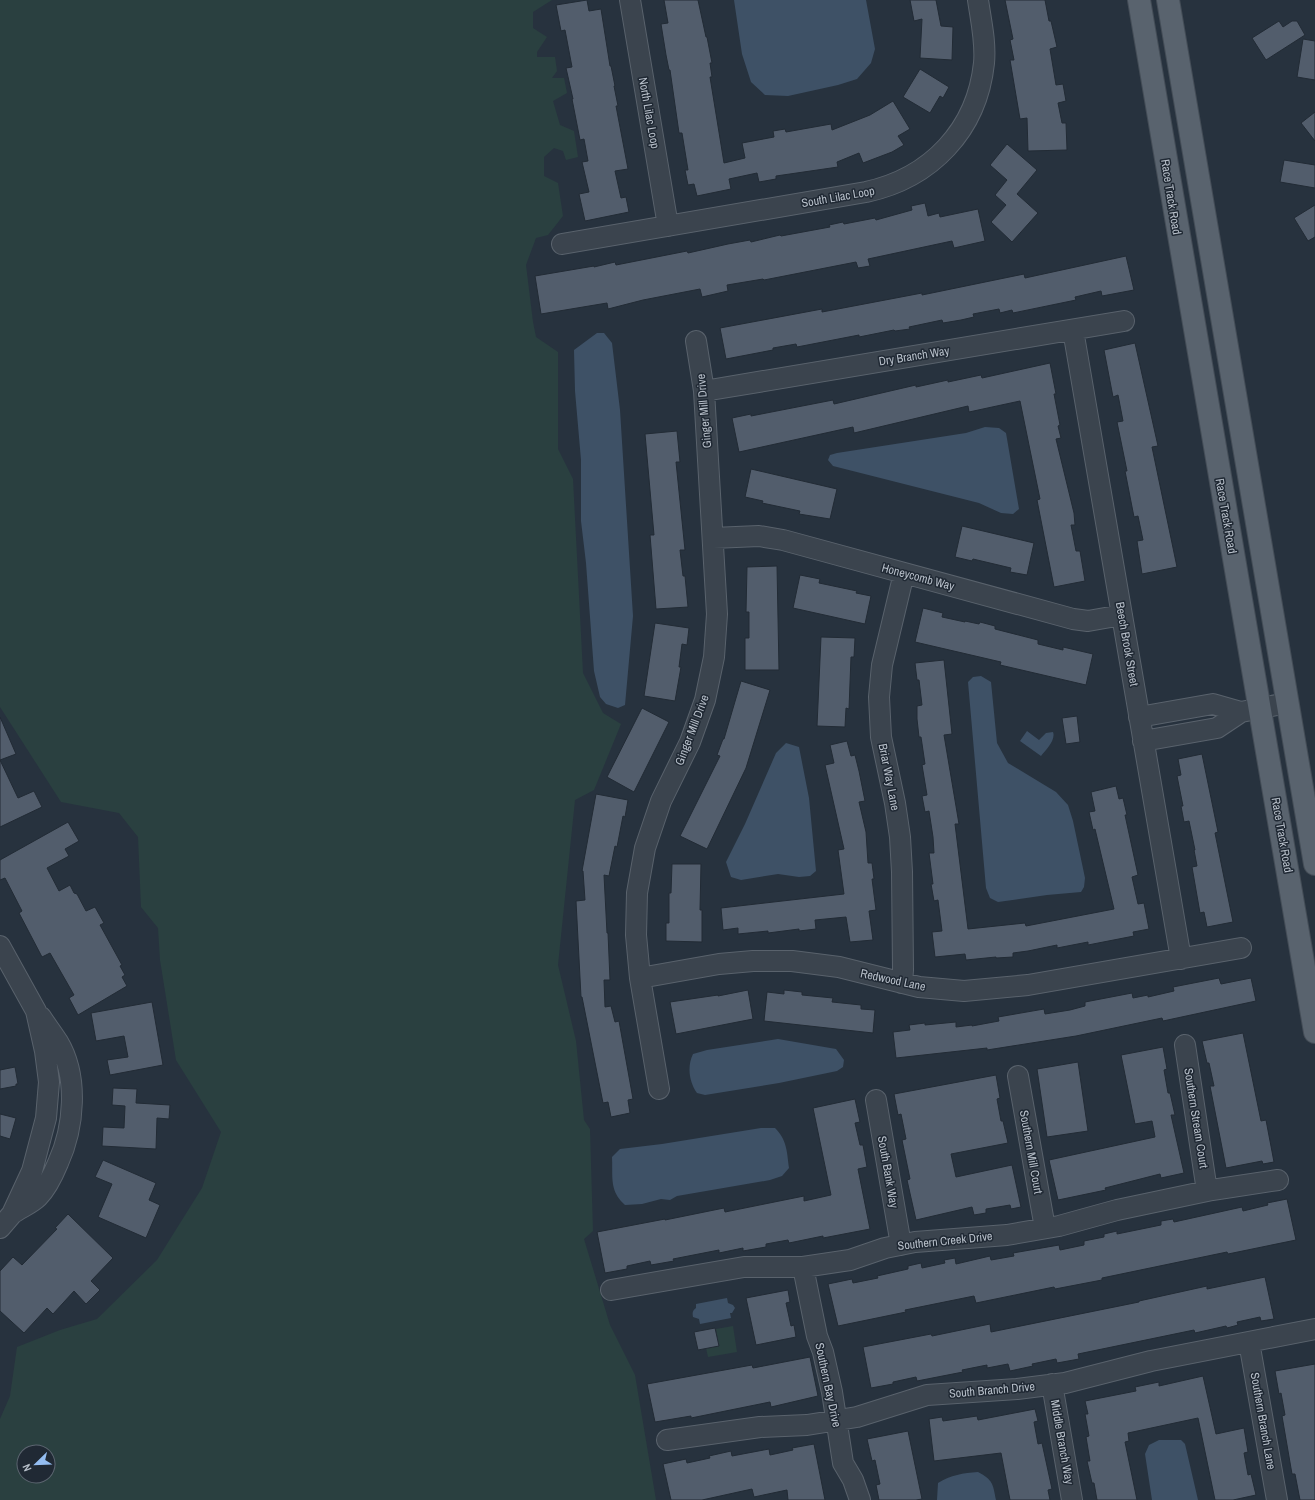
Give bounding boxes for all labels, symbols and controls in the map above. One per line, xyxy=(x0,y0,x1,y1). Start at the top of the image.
street label: North Lilac Loop xyxy=(635,76,663,150)
street label: Race Track Road xyxy=(1157,158,1185,236)
street label: South Lilac Loop xyxy=(800,183,876,211)
street label: Dry Branch Way xyxy=(878,343,951,369)
street label: Ginger Mill Drive xyxy=(693,373,715,449)
street label: Race Track Road xyxy=(1212,477,1240,555)
street label: Honeycomb Way xyxy=(880,560,956,594)
street label: Beech Brook Street xyxy=(1112,601,1142,688)
street label: Ginger Mill Drive xyxy=(671,692,713,768)
street label: Briar Way Lane xyxy=(875,742,903,812)
street label: Race Track Road xyxy=(1268,796,1296,874)
street label: Redwood Lane xyxy=(859,965,927,995)
street label: Southern Stream Court xyxy=(1180,1067,1212,1169)
street label: Southern Mill Court xyxy=(1016,1109,1046,1195)
street label: South Bank Way xyxy=(874,1135,902,1209)
street label: Southern Creek Drive xyxy=(897,1228,993,1254)
street label: Southern Bay Drive xyxy=(811,1341,845,1429)
street label: Southern Branch Lane xyxy=(1247,1371,1279,1471)
street label: South Branch Drive xyxy=(949,1378,1035,1402)
street label: Middle Branch Way xyxy=(1047,1399,1077,1486)
north arrow xyxy=(16,1444,56,1484)
text: N xyxy=(19,1462,35,1474)

